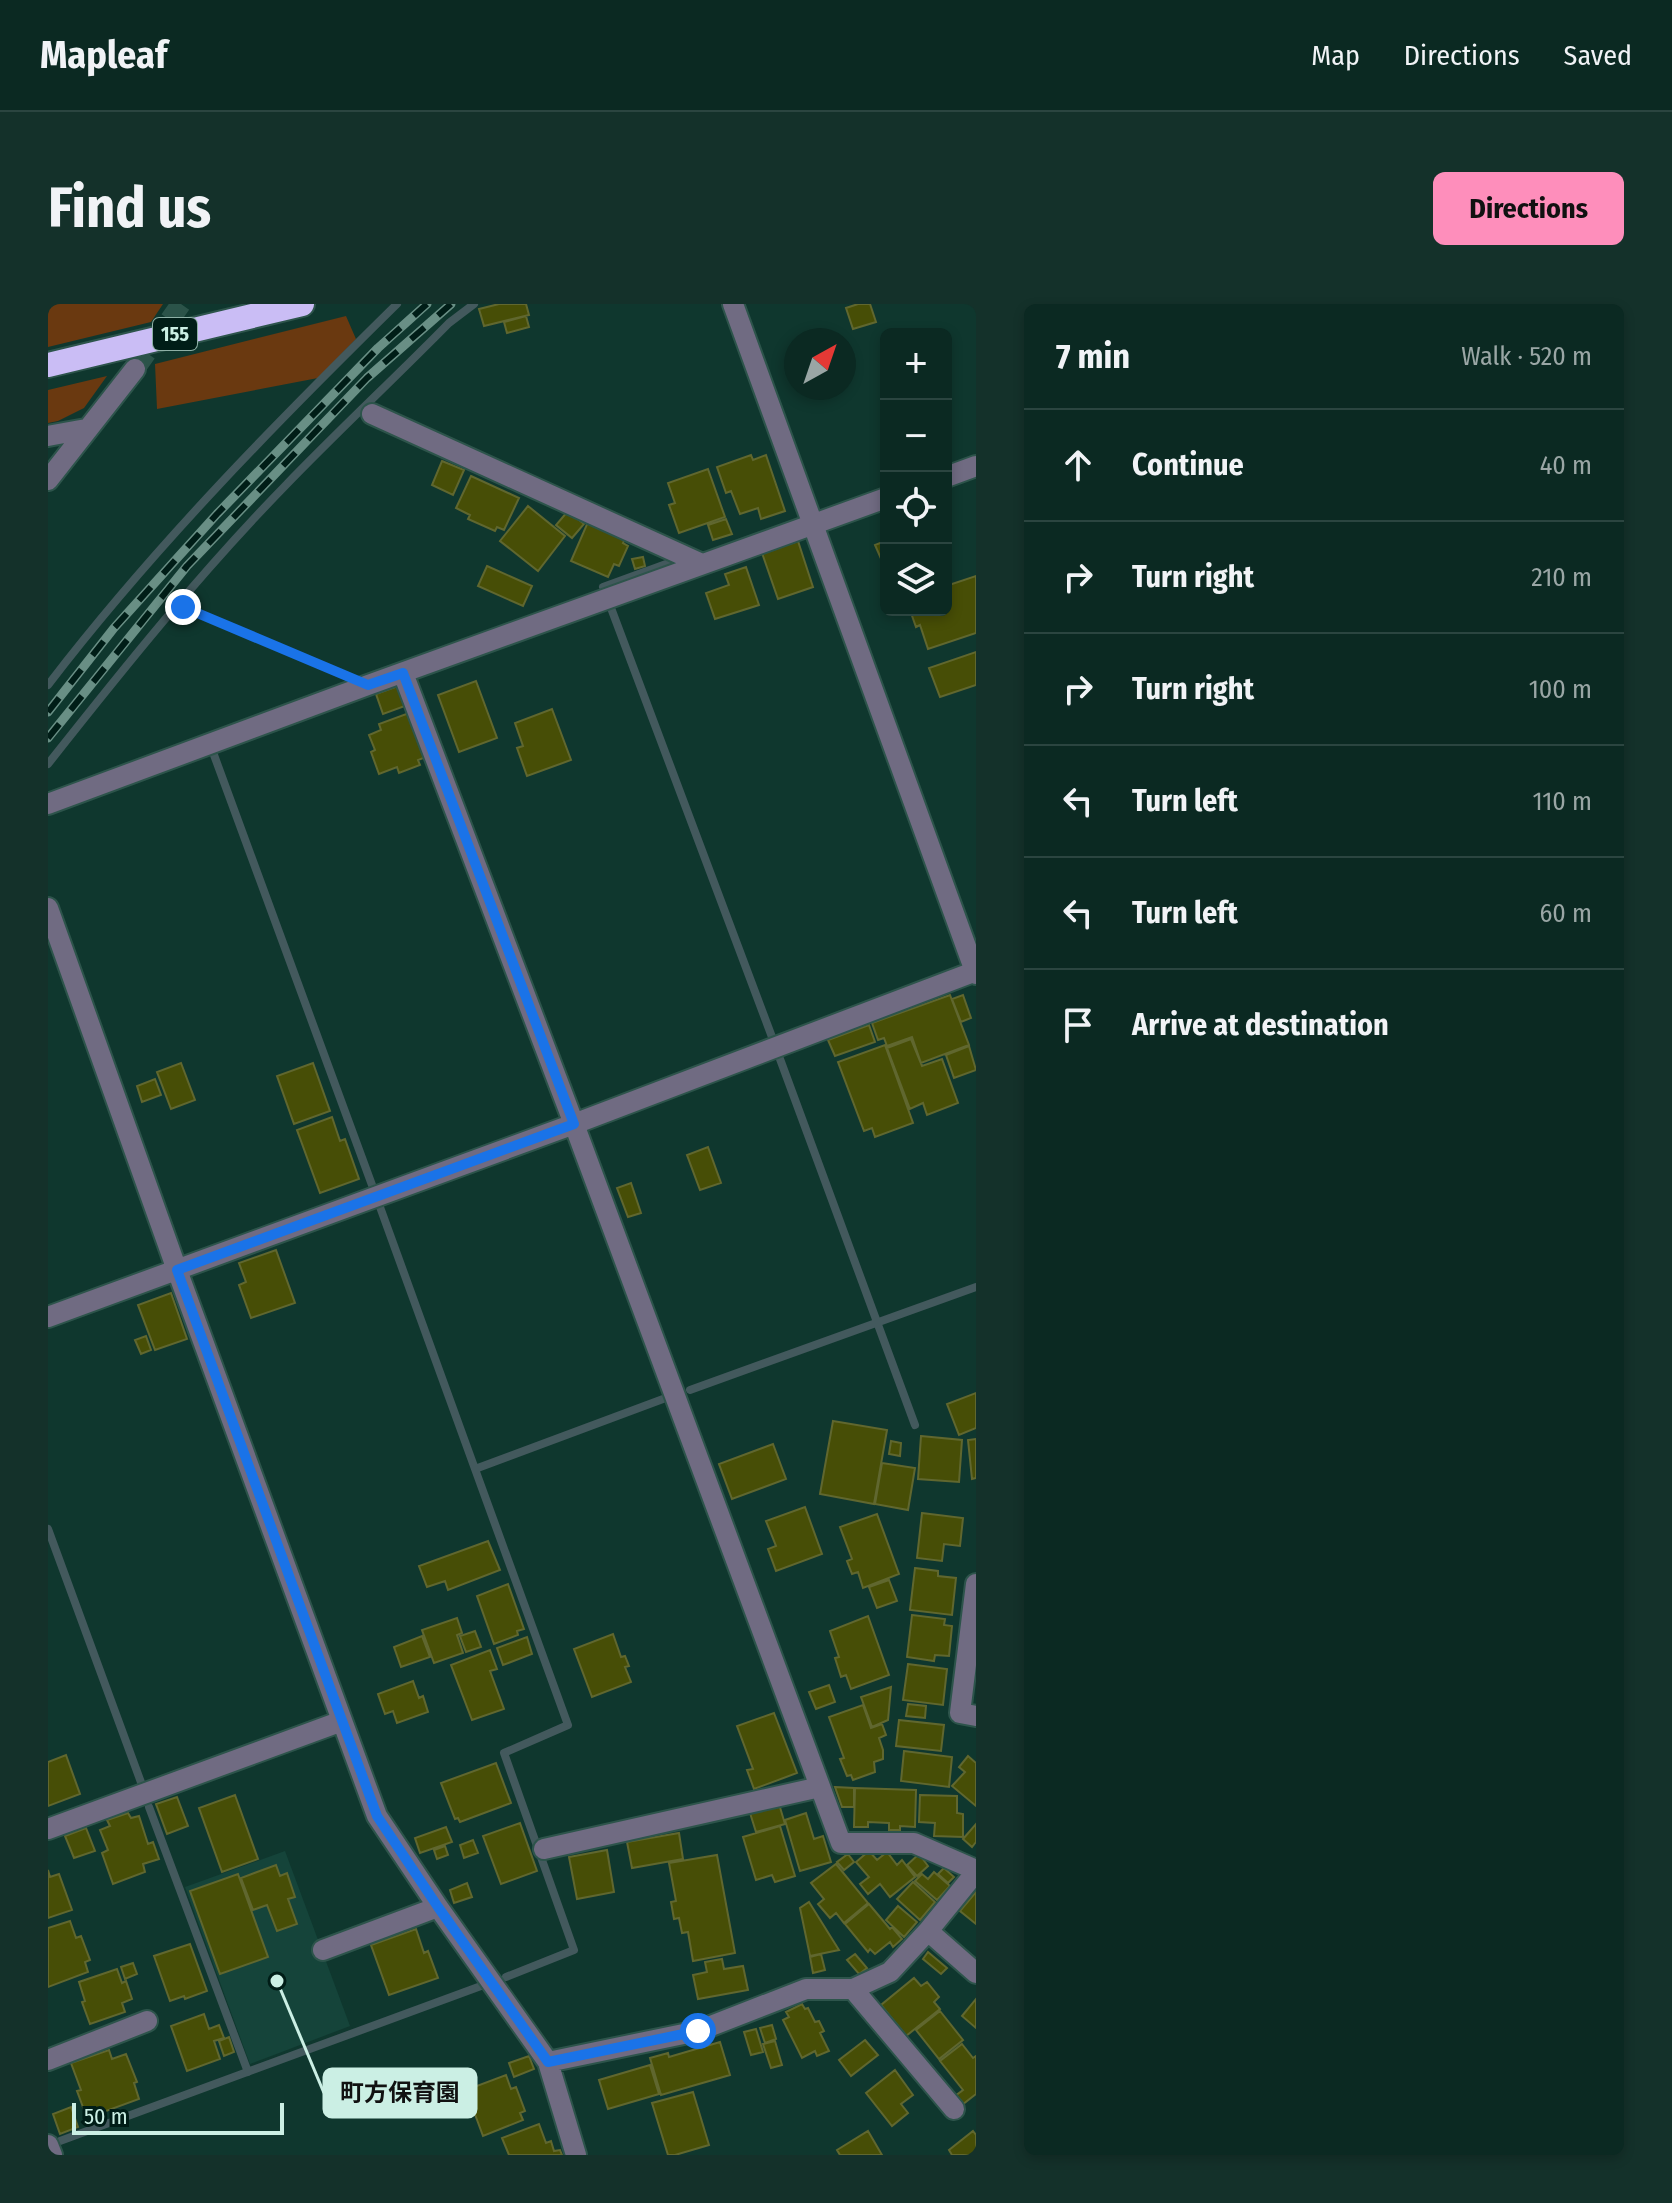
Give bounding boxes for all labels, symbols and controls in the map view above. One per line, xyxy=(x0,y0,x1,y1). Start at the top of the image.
text: Mapleaf xyxy=(40,32,167,78)
text: Map xyxy=(1311,39,1360,72)
text: Directions xyxy=(1404,39,1520,72)
text: Saved xyxy=(1564,39,1632,72)
button: Directions xyxy=(1433,172,1624,245)
text: Find us xyxy=(48,175,211,242)
road number: 155 xyxy=(153,318,197,350)
north arrow xyxy=(784,328,856,400)
map controls xyxy=(880,328,952,616)
button: + xyxy=(880,328,952,400)
text: 7 min xyxy=(1056,336,1130,377)
text: Walk · 520 m xyxy=(1461,341,1592,372)
button: − xyxy=(880,400,952,472)
icon: ahead xyxy=(1056,443,1100,487)
text: Continue xyxy=(1132,447,1244,483)
text: 40 m xyxy=(1540,450,1592,481)
button: locate xyxy=(880,472,952,544)
button: layers xyxy=(880,544,952,616)
icon: right xyxy=(1056,555,1100,599)
text: Turn right xyxy=(1132,559,1254,595)
text: 210 m xyxy=(1531,562,1592,593)
route end xyxy=(165,589,201,625)
icon: right xyxy=(1056,667,1100,711)
text: Turn right xyxy=(1132,671,1254,707)
text: 100 m xyxy=(1529,674,1592,705)
icon: left xyxy=(1056,779,1100,823)
text: Turn left xyxy=(1132,783,1238,819)
text: 110 m xyxy=(1532,786,1592,817)
icon: left xyxy=(1056,891,1100,935)
text: Turn left xyxy=(1132,895,1238,931)
text: 60 m xyxy=(1539,898,1592,929)
icon: arrive xyxy=(1056,1003,1100,1047)
text: Arrive at destination xyxy=(1132,1007,1389,1043)
route start xyxy=(680,2013,716,2049)
callout: 町方保育園 xyxy=(324,2069,476,2117)
text: 町方保育園 xyxy=(340,2079,460,2107)
scale bar xyxy=(72,2099,284,2135)
text: 50 m xyxy=(84,2103,128,2130)

